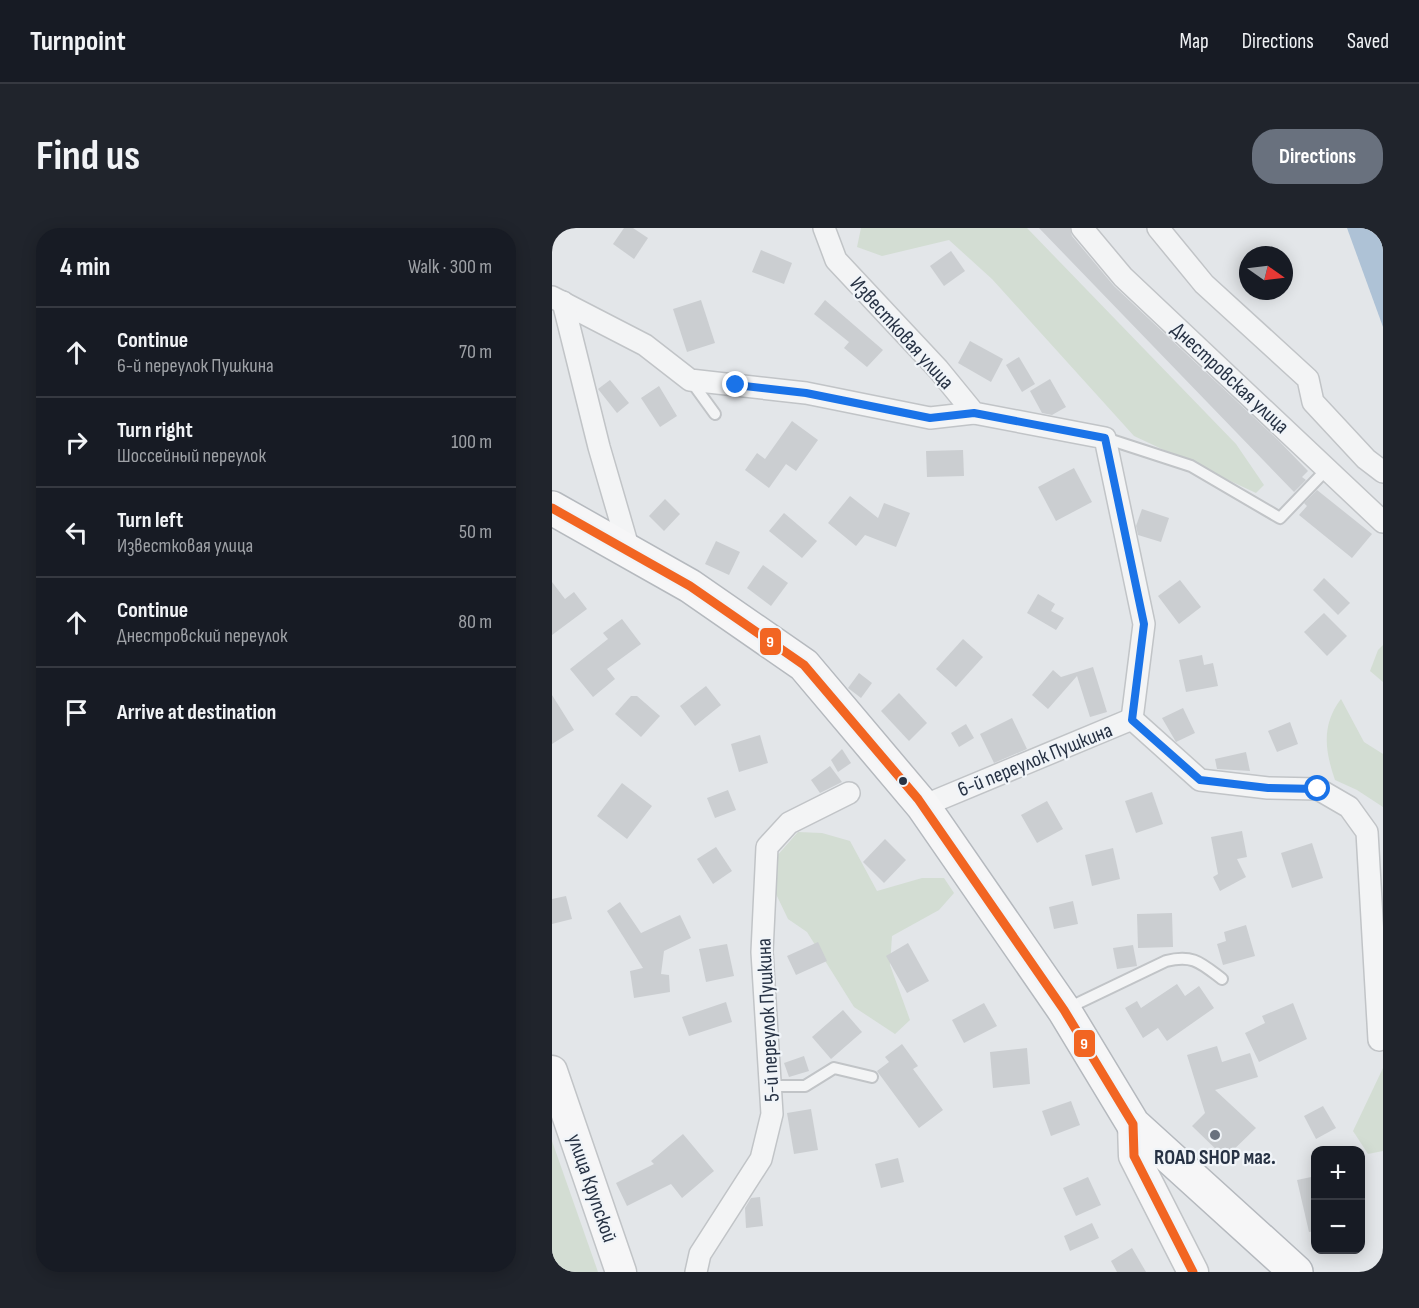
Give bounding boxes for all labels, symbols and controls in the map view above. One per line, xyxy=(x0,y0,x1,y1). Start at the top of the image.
text: Turnpoint xyxy=(30,25,126,58)
text: Map xyxy=(1179,29,1209,54)
text: Directions xyxy=(1242,29,1314,54)
text: Saved xyxy=(1347,29,1389,54)
button: Directions xyxy=(1252,129,1383,184)
text: Find us xyxy=(36,131,140,182)
north arrow xyxy=(1239,246,1293,300)
text: 4 min xyxy=(60,252,110,283)
text: Walk · 300 m xyxy=(408,255,492,279)
street label: Известковая улица xyxy=(845,272,959,394)
street label: Днестровская улица xyxy=(1166,317,1294,439)
text: Continue xyxy=(117,327,188,354)
icon: ahead xyxy=(60,336,93,369)
text: 70 m xyxy=(459,340,492,364)
text: 6-й переулок Пушкина xyxy=(117,354,274,378)
route end xyxy=(722,371,748,397)
text: Turn right xyxy=(117,417,193,444)
icon: right xyxy=(60,426,93,459)
text: 100 m xyxy=(451,430,492,454)
text: Шоссейный переулок xyxy=(117,444,266,468)
text: Turn left xyxy=(117,507,183,534)
icon: left xyxy=(60,516,93,549)
text: 50 m xyxy=(459,520,492,544)
text: Известковая улица xyxy=(117,534,253,558)
text: Continue xyxy=(117,597,188,624)
icon: ahead xyxy=(60,606,93,639)
text: 80 m xyxy=(458,610,492,634)
text: Днестровский переулок xyxy=(117,624,288,648)
line badge: 9 xyxy=(759,627,782,656)
text: 9 xyxy=(766,633,774,652)
icon: arrive xyxy=(60,696,93,729)
text: Arrive at destination xyxy=(117,699,276,726)
street label: 6-й переулок Пушкина xyxy=(954,718,1116,802)
unlabelled marker xyxy=(897,775,909,787)
route start xyxy=(1304,775,1330,801)
street label: 5-й переулок Пушкина xyxy=(751,938,785,1102)
line badge: 9 xyxy=(1073,1029,1096,1058)
text: 9 xyxy=(1080,1035,1088,1054)
marker: ROAD SHOP маг. xyxy=(1208,1128,1222,1142)
street label: улица Крупской xyxy=(562,1131,622,1245)
place label: ROAD SHOP маг. xyxy=(1154,1145,1276,1170)
map controls xyxy=(1311,1146,1365,1254)
button: + xyxy=(1311,1146,1365,1200)
button: − xyxy=(1311,1200,1365,1254)

